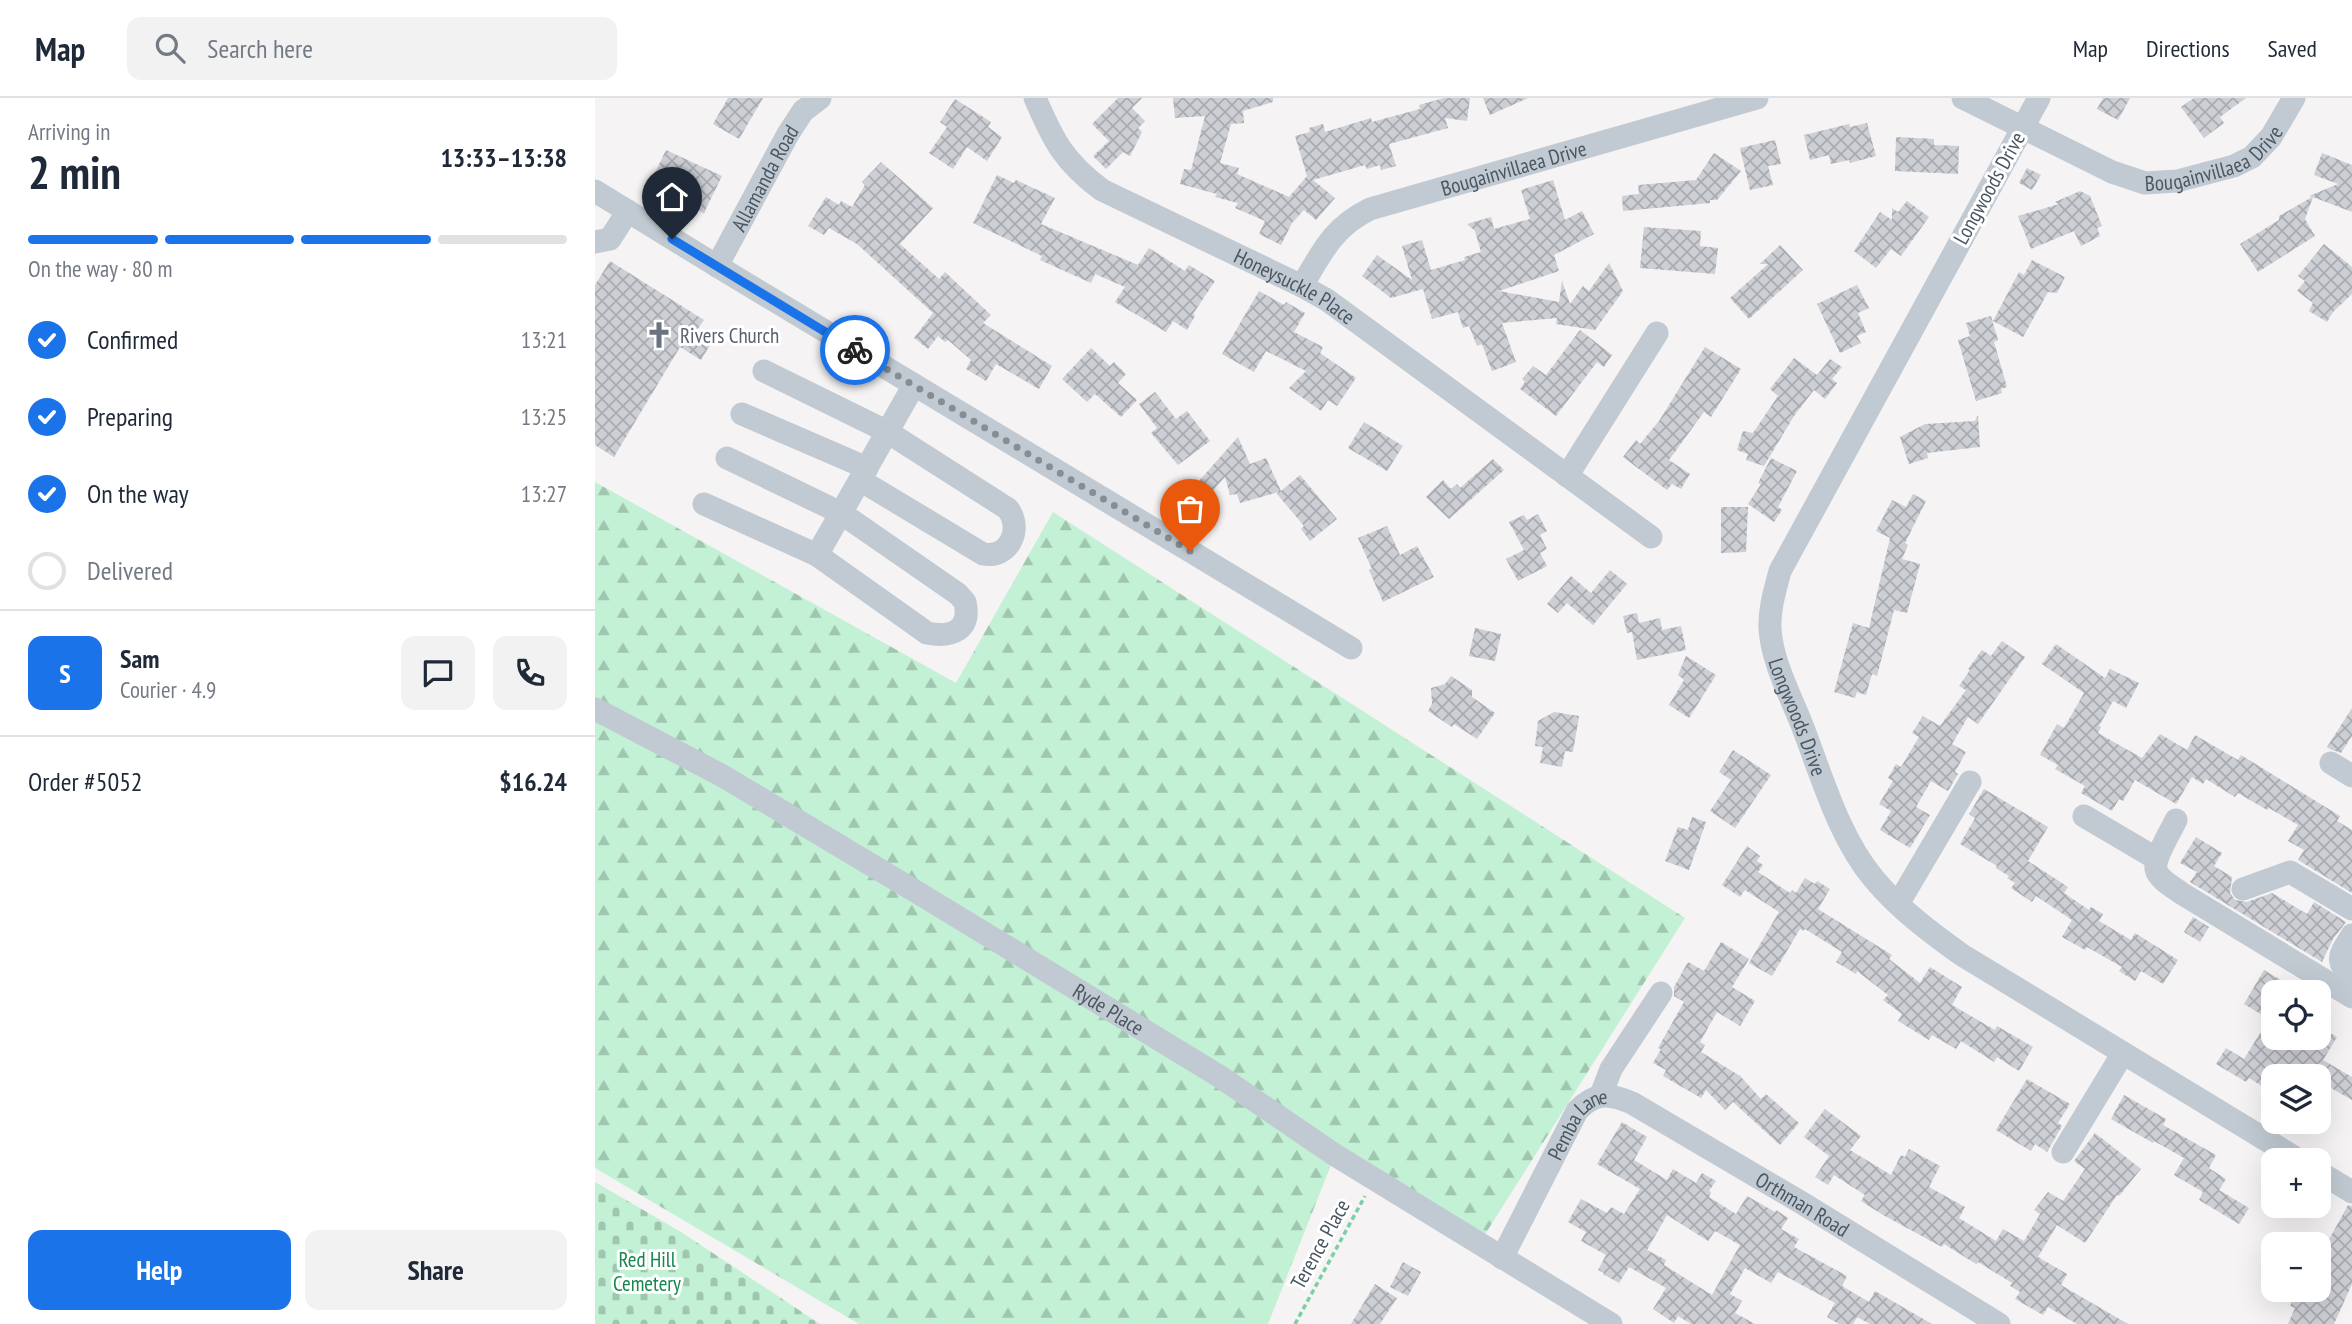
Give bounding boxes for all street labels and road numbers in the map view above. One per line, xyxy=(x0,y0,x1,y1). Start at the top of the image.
street label: Allamanda Road xyxy=(725,119,804,236)
street label: Bougainvillaea Drive xyxy=(2144,121,2288,196)
street label: Longwoods Drive xyxy=(1947,127,2031,249)
street label: Bougainvillaea Drive xyxy=(1438,134,1589,202)
street label: Honeysuckle Place xyxy=(1230,242,1361,330)
street label: Longwoods Drive xyxy=(1763,655,1833,779)
street label: Ryde Place xyxy=(1068,977,1149,1041)
street label: Pemba Lane xyxy=(1541,1082,1609,1164)
street label: Orthman Road xyxy=(1751,1165,1854,1242)
street label: Terence Place xyxy=(1284,1194,1356,1294)

